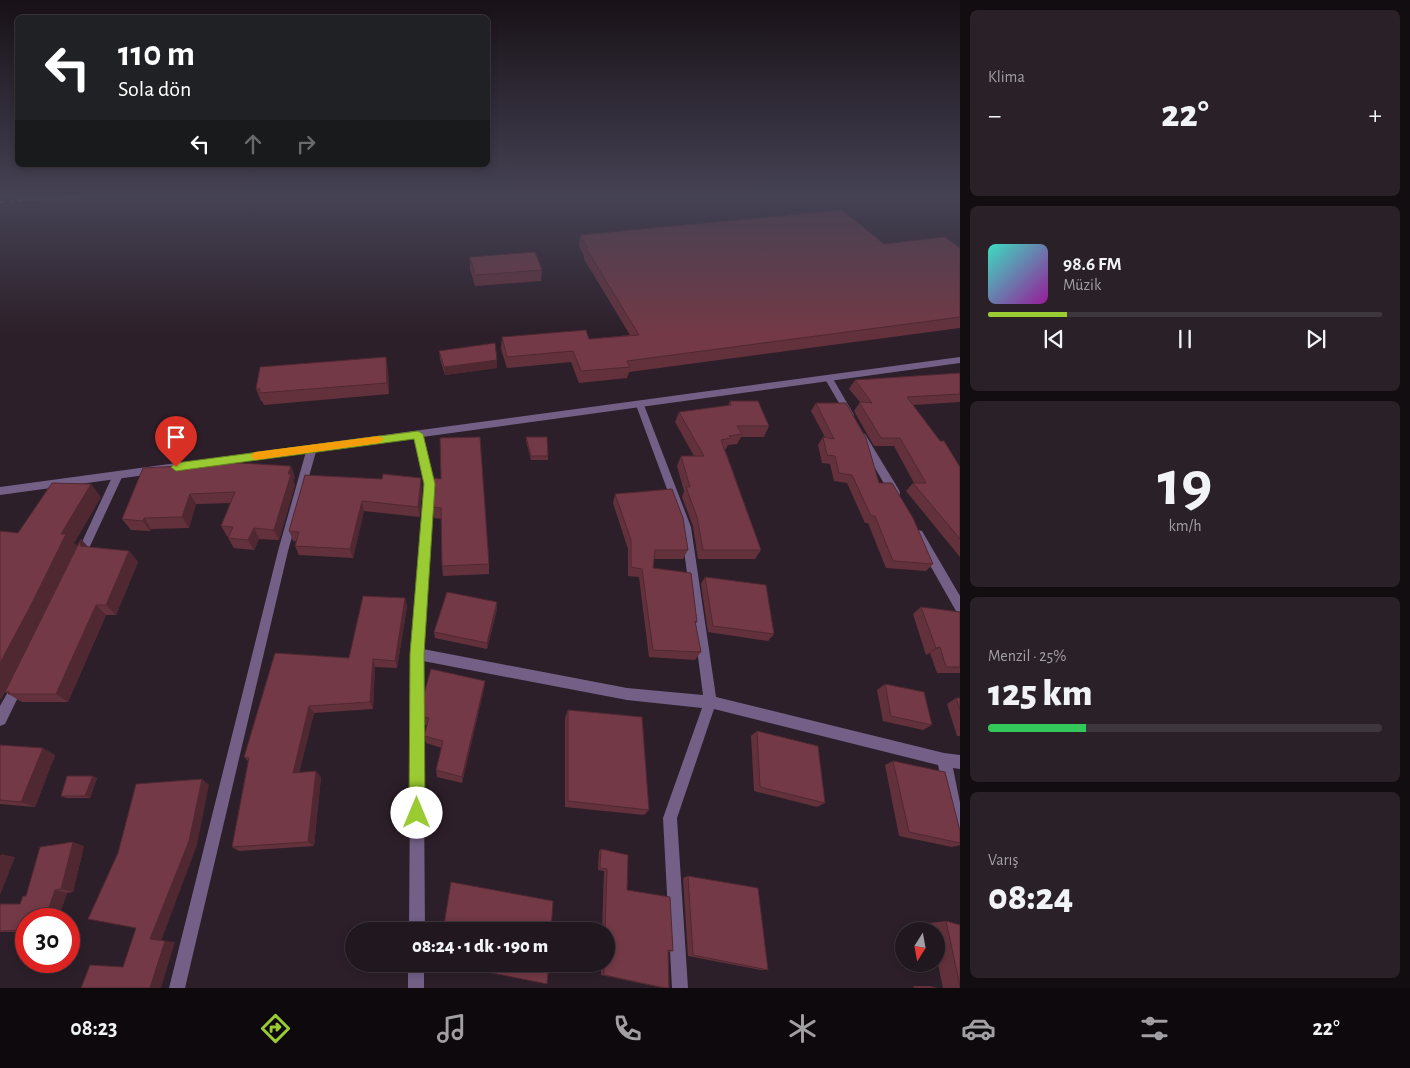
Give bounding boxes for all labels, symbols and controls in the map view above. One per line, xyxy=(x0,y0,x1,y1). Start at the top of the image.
icon: left xyxy=(35,35,100,100)
text: 110 m xyxy=(118,37,195,72)
text: Klima xyxy=(988,69,1025,85)
text: Sola dön xyxy=(118,78,191,100)
text: 22° xyxy=(1161,96,1209,134)
text: − xyxy=(988,102,1001,130)
text: + xyxy=(1369,102,1382,130)
icon: left xyxy=(186,130,214,158)
icon: ahead xyxy=(239,130,267,158)
icon: right xyxy=(292,130,320,158)
text: 98.6 FM xyxy=(1063,255,1122,274)
text: Müzik xyxy=(1063,277,1101,293)
icon: previous xyxy=(1040,325,1068,353)
icon: pause xyxy=(1171,325,1199,353)
icon: next xyxy=(1302,325,1330,353)
pin xyxy=(155,416,197,467)
icon: arrive xyxy=(162,423,190,451)
text: 19 xyxy=(1158,452,1212,517)
text: km/h xyxy=(1168,518,1202,534)
text: Menzil · 25% xyxy=(988,648,1066,664)
text: 125 km xyxy=(988,675,1093,713)
position arrow xyxy=(390,786,442,838)
text: Varış xyxy=(988,852,1018,868)
text: 08:24 xyxy=(988,879,1073,917)
speed limit sign: 30 xyxy=(15,908,80,973)
north arrow xyxy=(895,922,945,972)
map controls xyxy=(895,922,945,972)
text: 08:24 · 1 dk · 190 m xyxy=(412,937,548,956)
icon: directions xyxy=(258,1011,293,1046)
icon: music xyxy=(434,1011,469,1046)
icon: phone xyxy=(610,1011,645,1046)
icon: climate xyxy=(785,1011,820,1046)
icon: car xyxy=(961,1011,996,1046)
icon: filters xyxy=(1137,1011,1172,1046)
text: 08:23 xyxy=(70,1017,118,1039)
text: 22° xyxy=(1312,1017,1340,1039)

